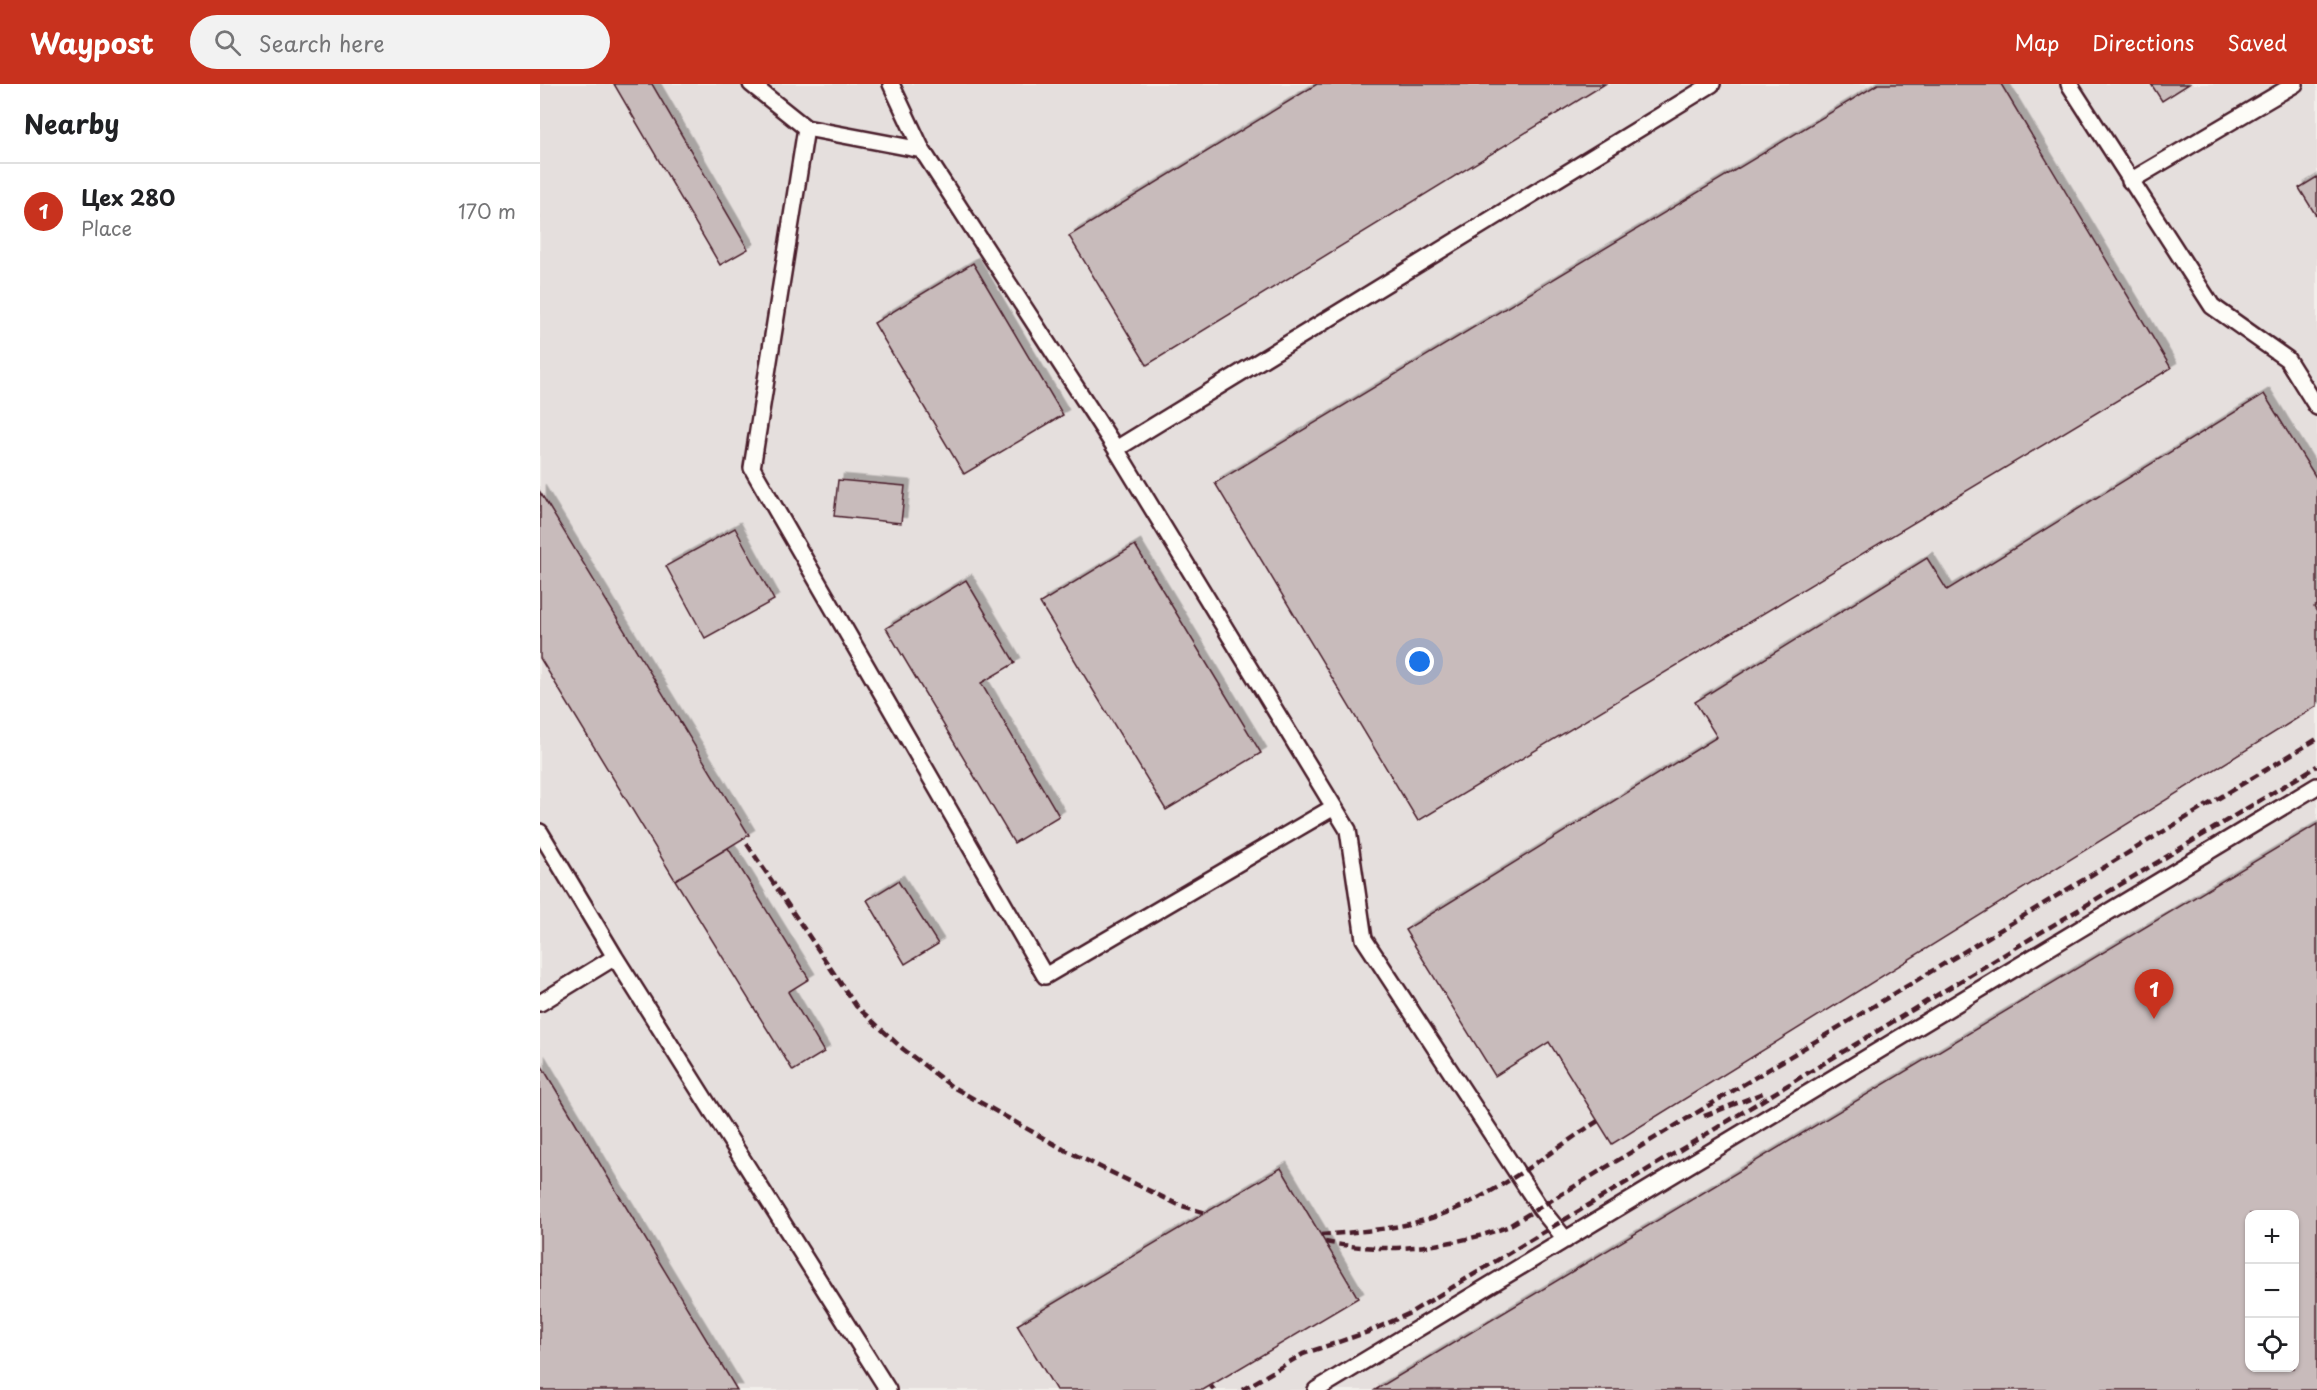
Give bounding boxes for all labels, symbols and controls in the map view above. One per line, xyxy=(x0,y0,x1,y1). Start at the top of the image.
search box xyxy=(190,15,610,69)
text: Waypost xyxy=(30,21,154,64)
icon: search xyxy=(211,26,244,59)
text: Search here xyxy=(259,26,385,59)
text: Map xyxy=(2014,26,2059,58)
text: Directions xyxy=(2092,26,2194,58)
text: Saved xyxy=(2227,26,2287,58)
text: Nearby xyxy=(24,104,119,143)
text: Цех 280 xyxy=(81,180,175,213)
text: 1 xyxy=(39,196,48,226)
text: 170 m xyxy=(458,196,516,226)
text: Place xyxy=(81,213,132,243)
your location xyxy=(1405,647,1434,676)
pin: 1 xyxy=(2134,970,2174,1019)
map controls xyxy=(2245,1210,2299,1372)
button: + xyxy=(2245,1210,2299,1264)
button: − xyxy=(2245,1264,2299,1318)
button: locate xyxy=(2245,1318,2299,1372)

